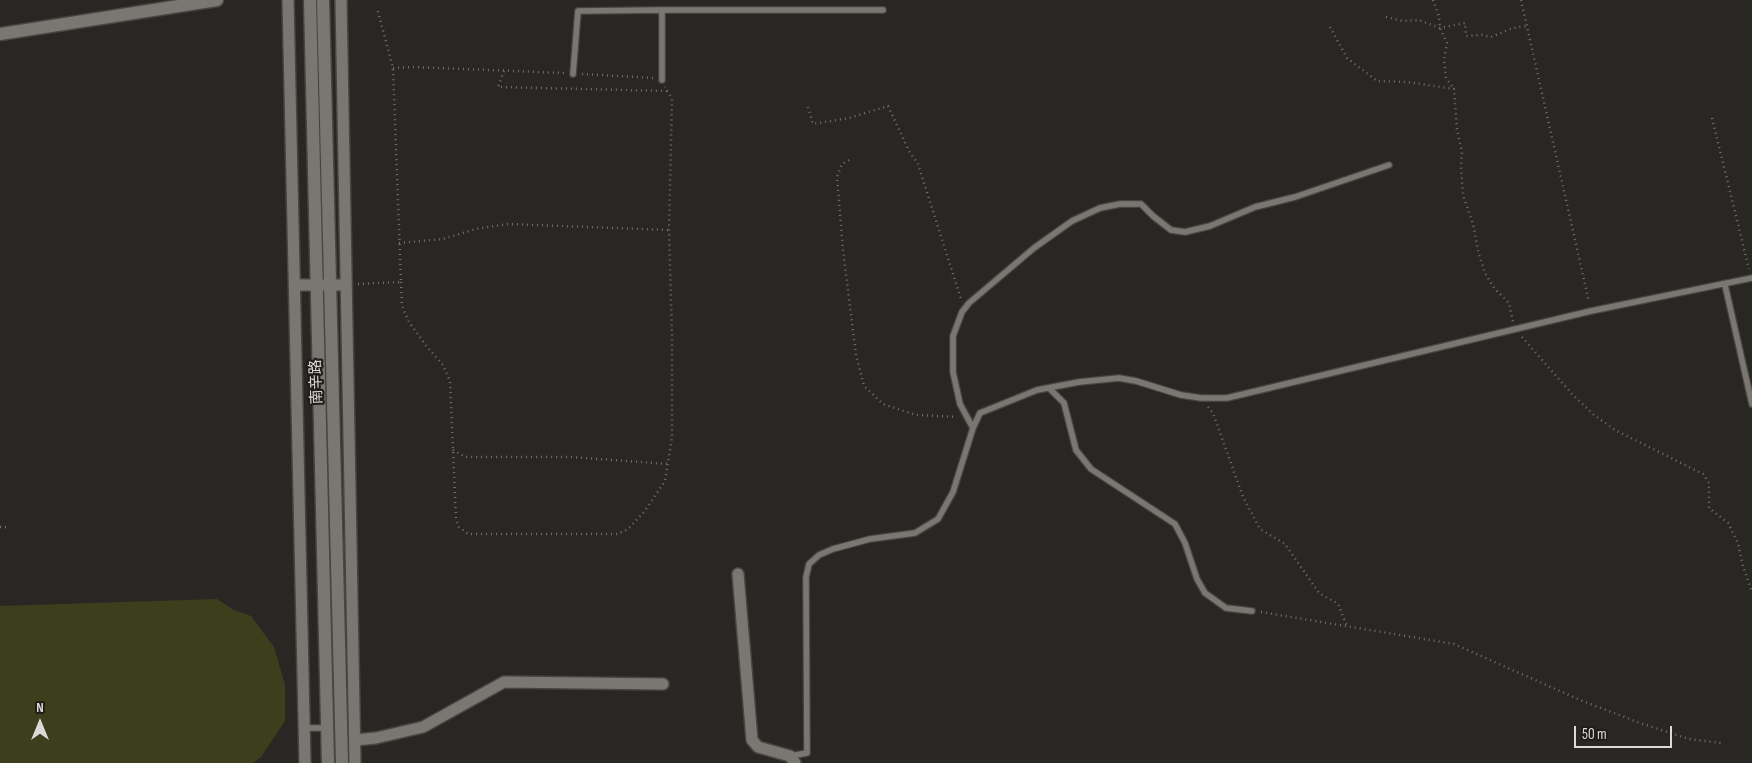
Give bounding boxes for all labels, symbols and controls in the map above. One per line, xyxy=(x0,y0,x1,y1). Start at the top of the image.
street label: 南辛路 xyxy=(307,359,327,405)
north arrow xyxy=(15,698,65,748)
text: N xyxy=(36,699,44,716)
scale bar xyxy=(1577,716,1674,748)
text: 50 m xyxy=(1582,725,1607,744)

